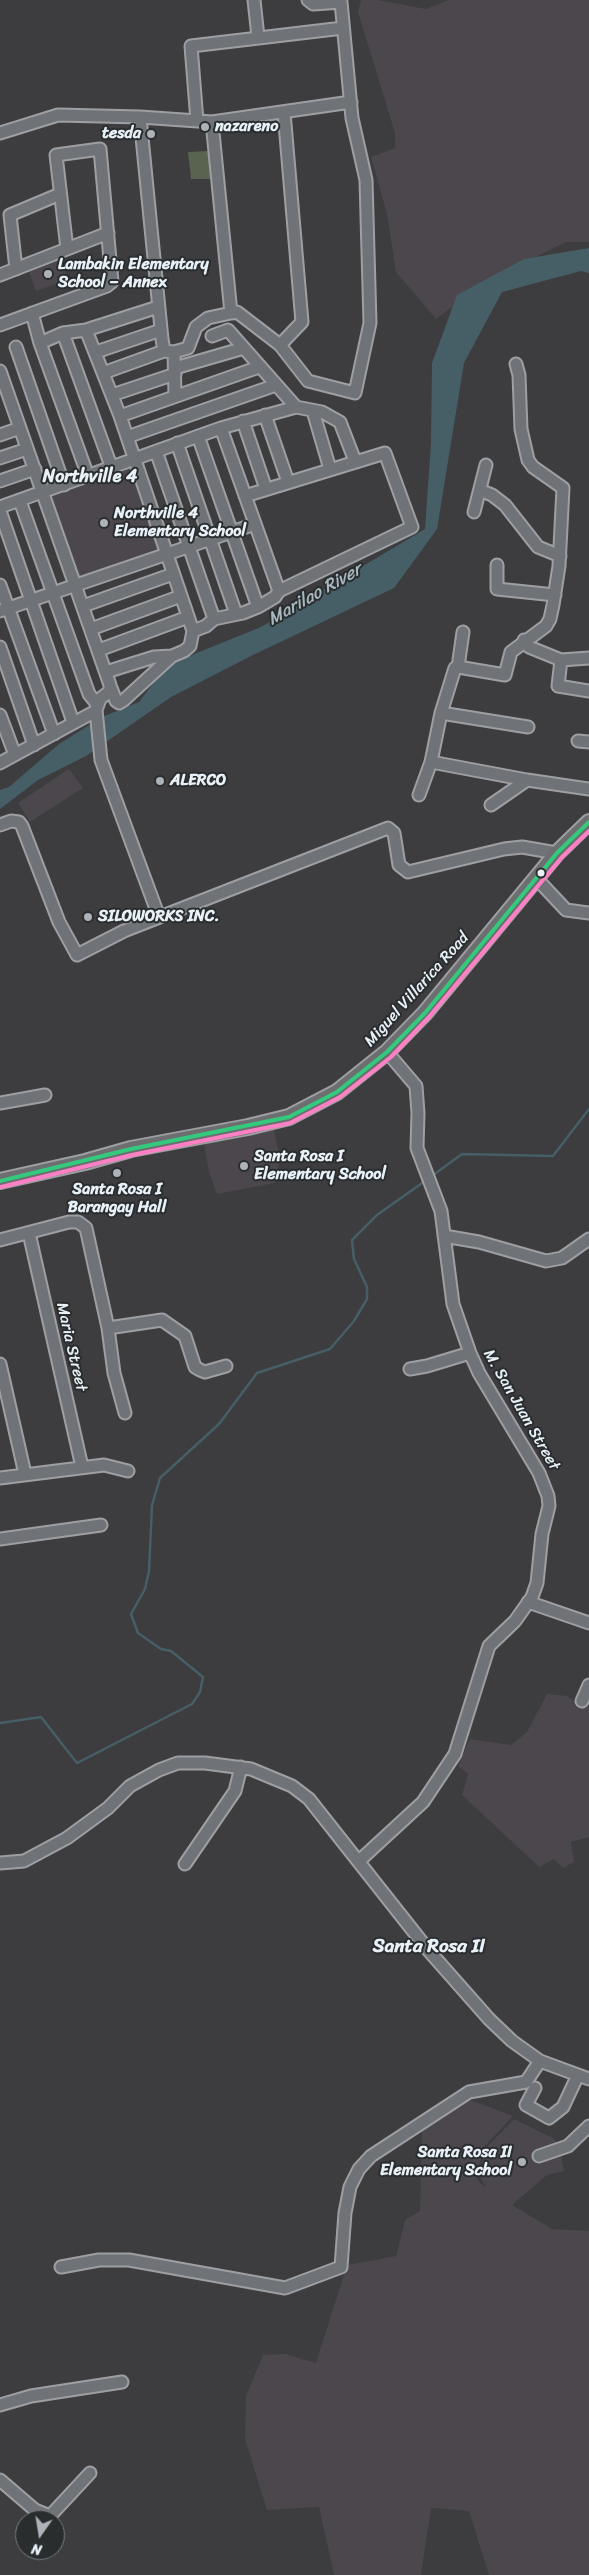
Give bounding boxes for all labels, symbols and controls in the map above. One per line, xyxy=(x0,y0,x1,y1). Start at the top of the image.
place label: nazareno xyxy=(215,117,278,137)
marker: nazareno xyxy=(199,121,211,133)
place label: tesda xyxy=(102,124,141,144)
marker: tesda xyxy=(145,128,157,140)
place label: Lambakin Elementary School – Annex xyxy=(58,255,209,293)
marker: Lambakin Elementary School – Annex xyxy=(42,268,54,280)
district label: Northville 4 xyxy=(43,466,137,488)
place label: Northville 4 Elementary School xyxy=(114,504,246,542)
marker: Northville 4 Elementary School xyxy=(98,517,110,529)
water label: Marilao River xyxy=(264,559,366,631)
place label: ALERCO xyxy=(170,771,226,791)
marker: ALERCO xyxy=(154,775,166,787)
unlabelled marker xyxy=(536,868,546,878)
place label: SILOWORKS INC. xyxy=(98,907,220,927)
marker: SILOWORKS INC. xyxy=(82,911,94,923)
street label: Miguel Villarica Road xyxy=(361,929,473,1051)
place label: Santa Rosa I Elementary School xyxy=(254,1147,386,1185)
marker: Santa Rosa I Elementary School xyxy=(238,1160,250,1172)
marker: Santa Rosa I Barangay Hall xyxy=(111,1167,123,1179)
place label: Santa Rosa I Barangay Hall xyxy=(68,1180,166,1218)
street label: Maria Street xyxy=(51,1301,91,1393)
street label: M. San Juan Street xyxy=(479,1346,563,1474)
district label: Santa Rosa II xyxy=(373,1936,485,1958)
place label: Santa Rosa II Elementary School xyxy=(380,2143,512,2181)
marker: Santa Rosa II Elementary School xyxy=(516,2156,528,2168)
north arrow xyxy=(15,2510,65,2560)
text: N xyxy=(29,2536,44,2562)

